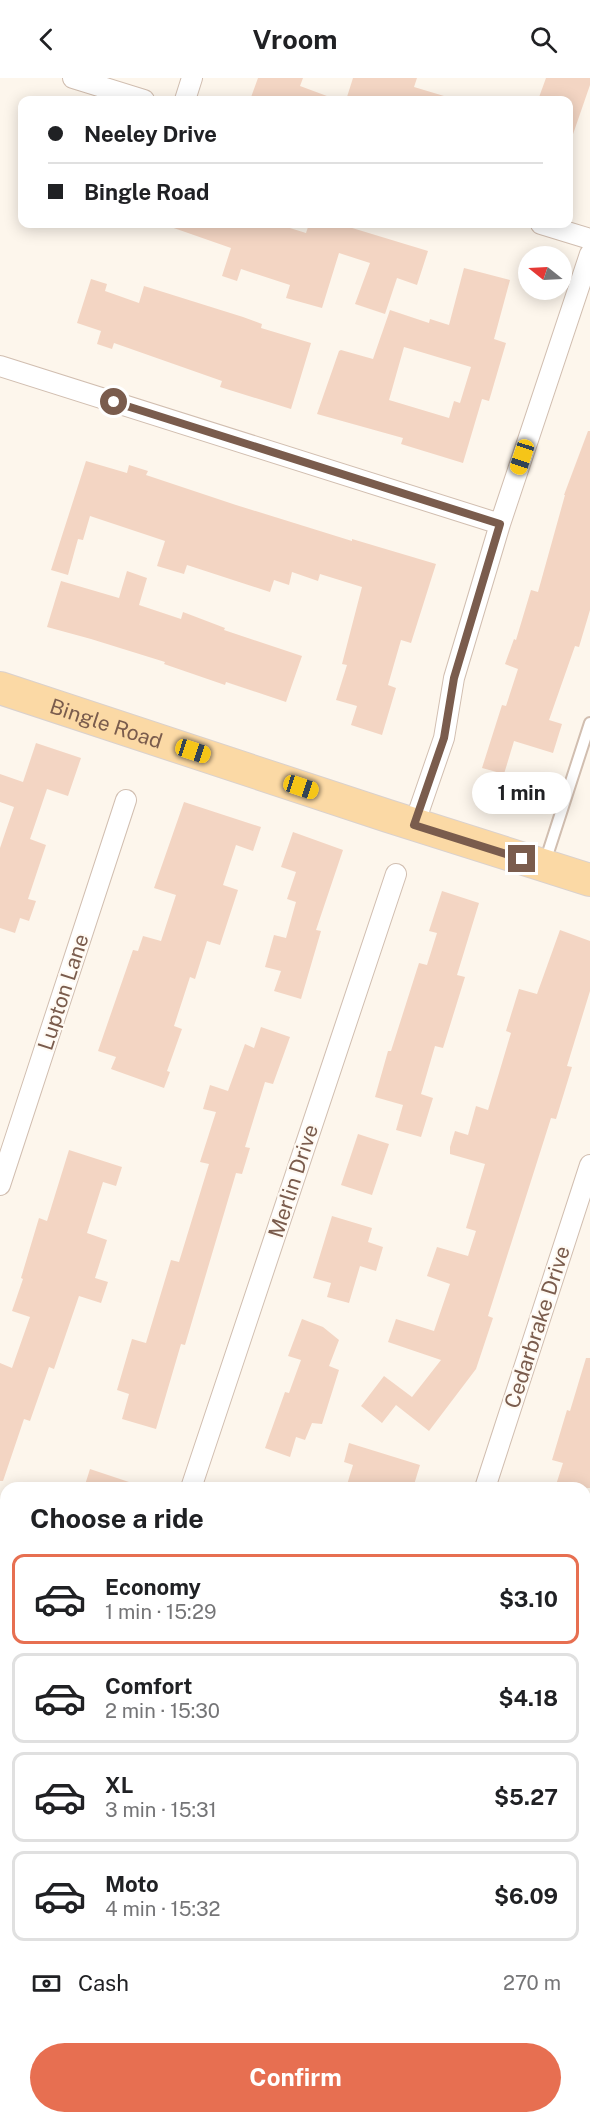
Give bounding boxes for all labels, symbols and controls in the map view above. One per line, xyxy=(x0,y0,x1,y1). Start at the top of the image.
icon: back xyxy=(30,23,63,56)
text: Vroom xyxy=(253,23,337,55)
icon: search xyxy=(527,23,560,56)
text: Neeley Drive xyxy=(84,121,217,147)
text: Bingle Road xyxy=(84,179,209,205)
north arrow xyxy=(518,246,572,300)
map controls xyxy=(518,246,572,300)
route start xyxy=(100,388,127,415)
car xyxy=(508,437,536,477)
street label: Bingle Road xyxy=(47,693,166,753)
car xyxy=(173,737,213,765)
callout: 1 min xyxy=(472,772,572,814)
car xyxy=(281,773,321,801)
text: 1 min xyxy=(497,781,546,805)
route end xyxy=(508,845,535,872)
street label: Lupton Lane xyxy=(32,931,94,1053)
street label: Merlin Drive xyxy=(263,1121,323,1241)
street label: Cedarbrake Drive xyxy=(499,1243,575,1411)
text: Choose a ride xyxy=(30,1502,204,1534)
icon: car xyxy=(33,1572,87,1626)
text: Economy xyxy=(105,1574,201,1600)
text: $3.10 xyxy=(499,1586,558,1612)
text: 1 min · 15:29 xyxy=(105,1600,216,1624)
icon: car xyxy=(33,1671,87,1725)
text: Comfort xyxy=(105,1673,192,1699)
text: $4.18 xyxy=(498,1685,558,1711)
text: 2 min · 15:30 xyxy=(105,1699,220,1723)
icon: car xyxy=(33,1770,87,1824)
text: XL xyxy=(105,1772,133,1798)
text: $5.27 xyxy=(494,1784,558,1810)
text: 3 min · 15:31 xyxy=(105,1798,217,1822)
icon: car xyxy=(33,1869,87,1923)
text: Moto xyxy=(105,1871,159,1897)
text: $6.09 xyxy=(494,1883,558,1909)
text: 4 min · 15:32 xyxy=(105,1897,221,1921)
icon: cash xyxy=(30,1967,63,2000)
text: Cash xyxy=(78,1970,129,1996)
text: 270 m xyxy=(503,1971,561,1995)
button: Confirm xyxy=(30,2043,561,2112)

